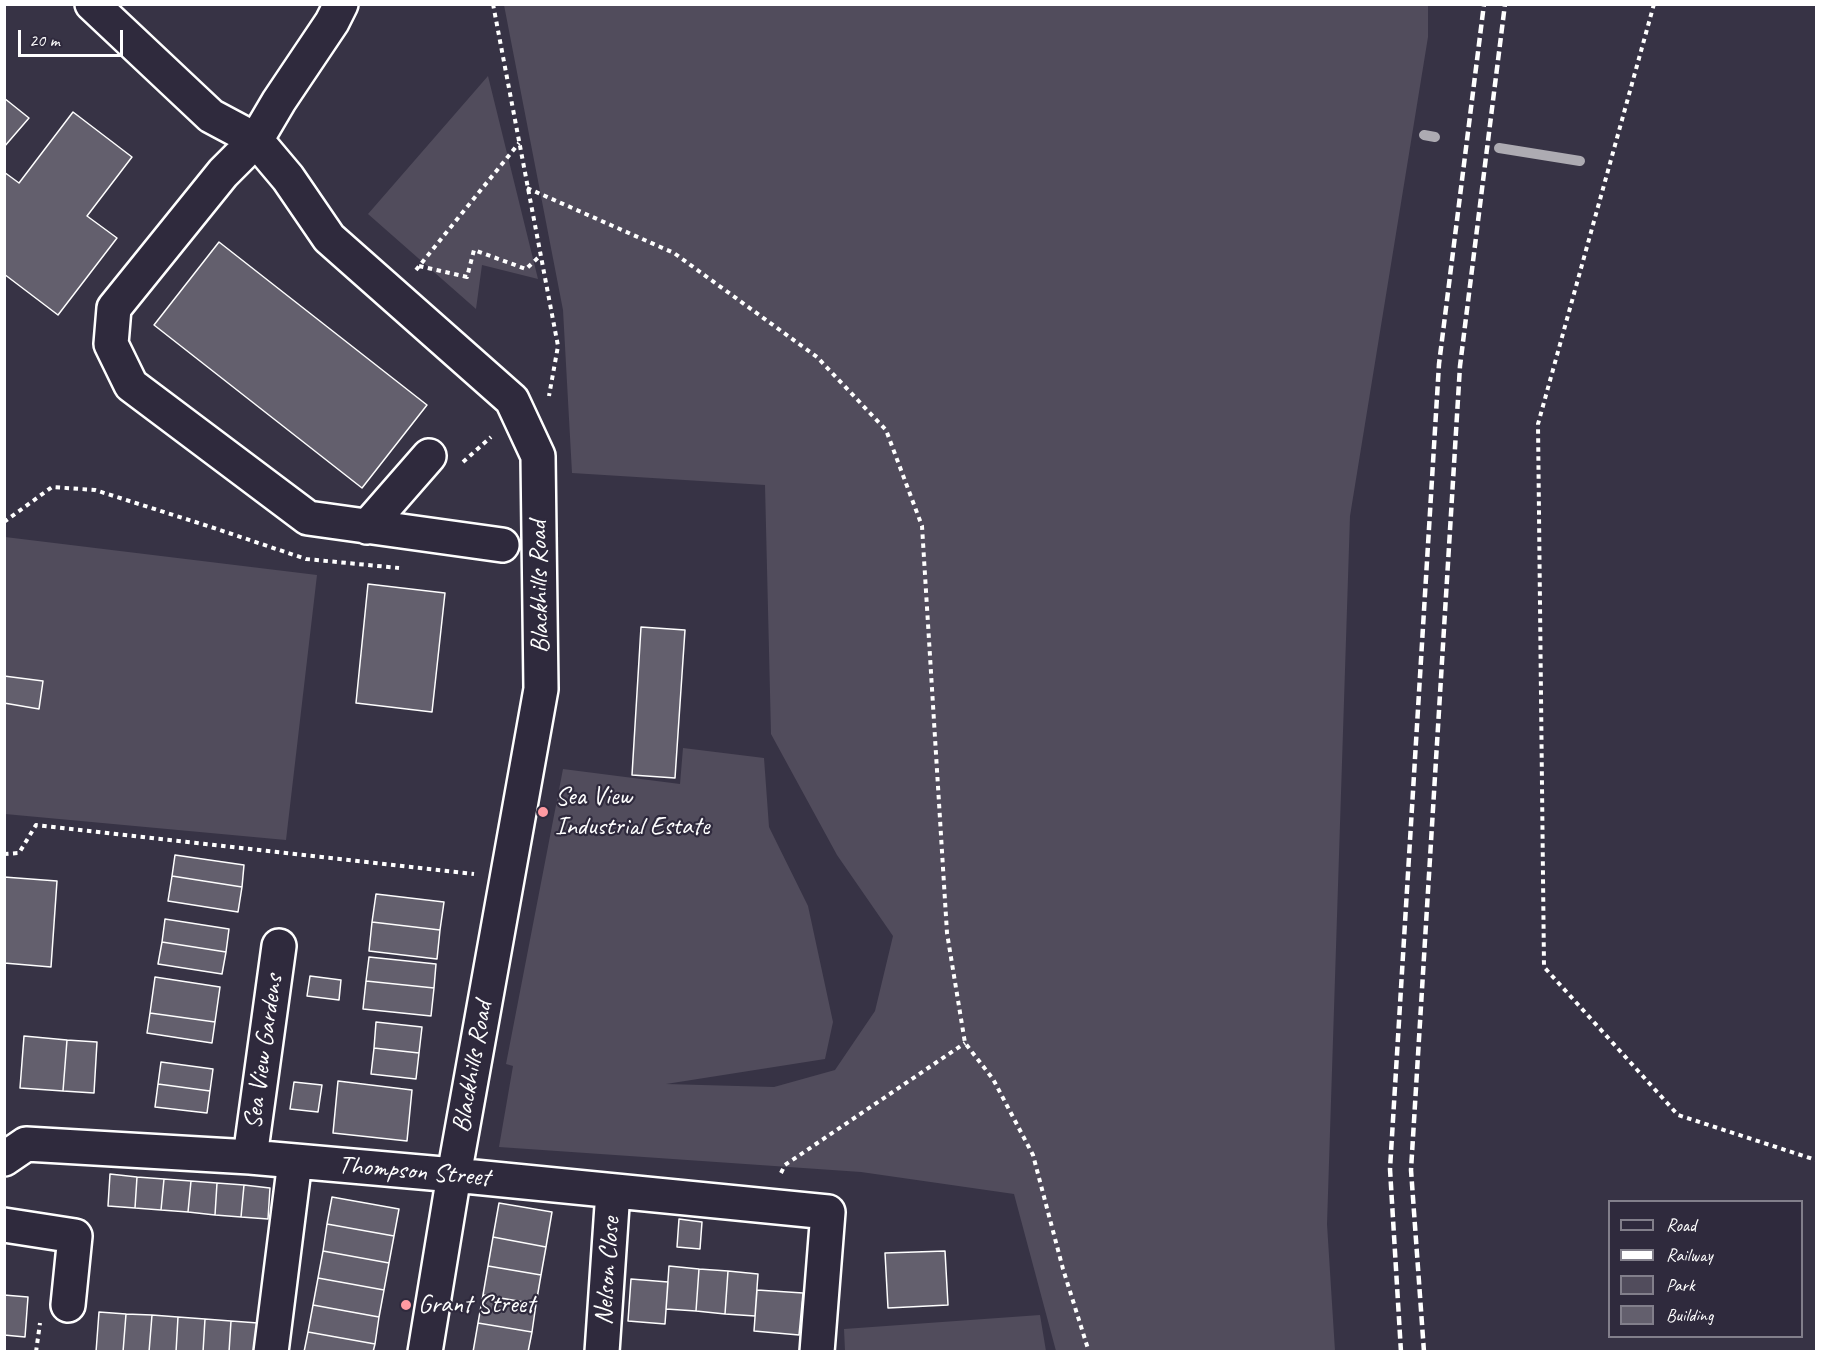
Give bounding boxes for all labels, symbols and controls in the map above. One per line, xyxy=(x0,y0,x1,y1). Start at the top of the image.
scale bar xyxy=(21,18,126,56)
text: 20 m xyxy=(29,29,60,51)
street label: Blackhills Road xyxy=(523,520,557,654)
place label: Sea View Industrial Estate xyxy=(555,781,709,843)
marker: Sea View Industrial Estate xyxy=(536,805,550,819)
street label: Sea View Gardens xyxy=(238,973,290,1131)
street label: Blackhills Road xyxy=(446,999,500,1135)
street label: Thompson Street xyxy=(337,1150,491,1194)
legend xyxy=(1608,1200,1803,1338)
text: Road xyxy=(1666,1214,1696,1236)
street label: Nelson Close xyxy=(589,1216,627,1326)
text: Railway xyxy=(1666,1244,1713,1266)
text: Park xyxy=(1666,1274,1695,1296)
place label: Grant Street xyxy=(418,1289,534,1321)
marker: Grant Street xyxy=(399,1298,413,1312)
text: Building xyxy=(1666,1304,1713,1326)

